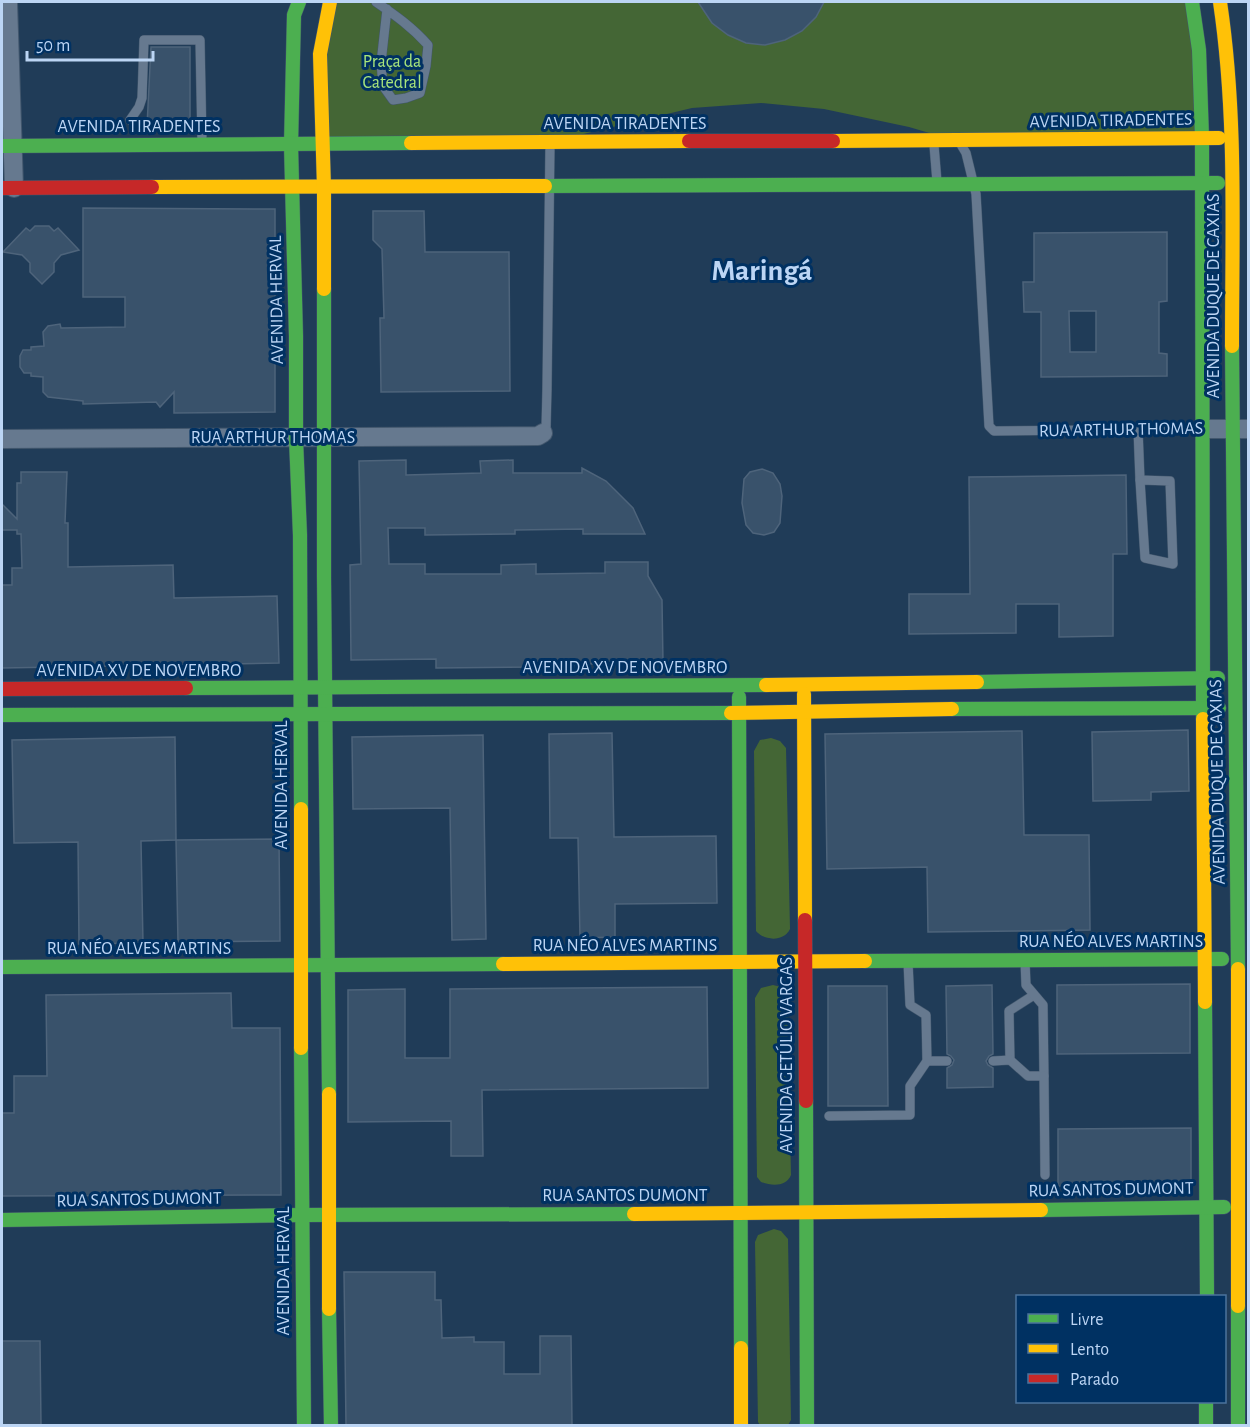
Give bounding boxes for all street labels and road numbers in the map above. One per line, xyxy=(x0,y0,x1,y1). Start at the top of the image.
street label: AVENIDA TIRADENTES xyxy=(1029,111,1193,131)
street label: AVENIDA TIRADENTES xyxy=(543,115,707,133)
street label: AVENIDA TIRADENTES xyxy=(57,118,221,136)
street label: AVENIDA DUQUE DE CAXIAS xyxy=(1205,193,1223,399)
street label: AVENIDA HERVAL xyxy=(267,235,287,365)
street label: RUA ARTHUR THOMAS xyxy=(1039,420,1203,440)
street label: RUA ARTHUR THOMAS xyxy=(191,429,355,447)
street label: AVENIDA XV DE NOVEMBRO xyxy=(523,659,727,677)
street label: AVENIDA XV DE NOVEMBRO xyxy=(37,662,241,680)
street label: AVENIDA DUQUE DE CAXIAS xyxy=(1207,679,1229,885)
street label: AVENIDA HERVAL xyxy=(273,720,291,849)
street label: RUA NÉO ALVES MARTINS xyxy=(1019,930,1203,951)
street label: RUA NÉO ALVES MARTINS xyxy=(533,934,717,955)
street label: RUA NÉO ALVES MARTINS xyxy=(47,937,231,958)
street label: AVENIDA GETÚLIO VARGAS xyxy=(775,957,796,1153)
street label: RUA SANTOS DUMONT xyxy=(1028,1180,1194,1200)
street label: RUA SANTOS DUMONT xyxy=(542,1187,708,1205)
street label: RUA SANTOS DUMONT xyxy=(56,1190,222,1210)
street label: AVENIDA HERVAL xyxy=(275,1206,293,1335)

